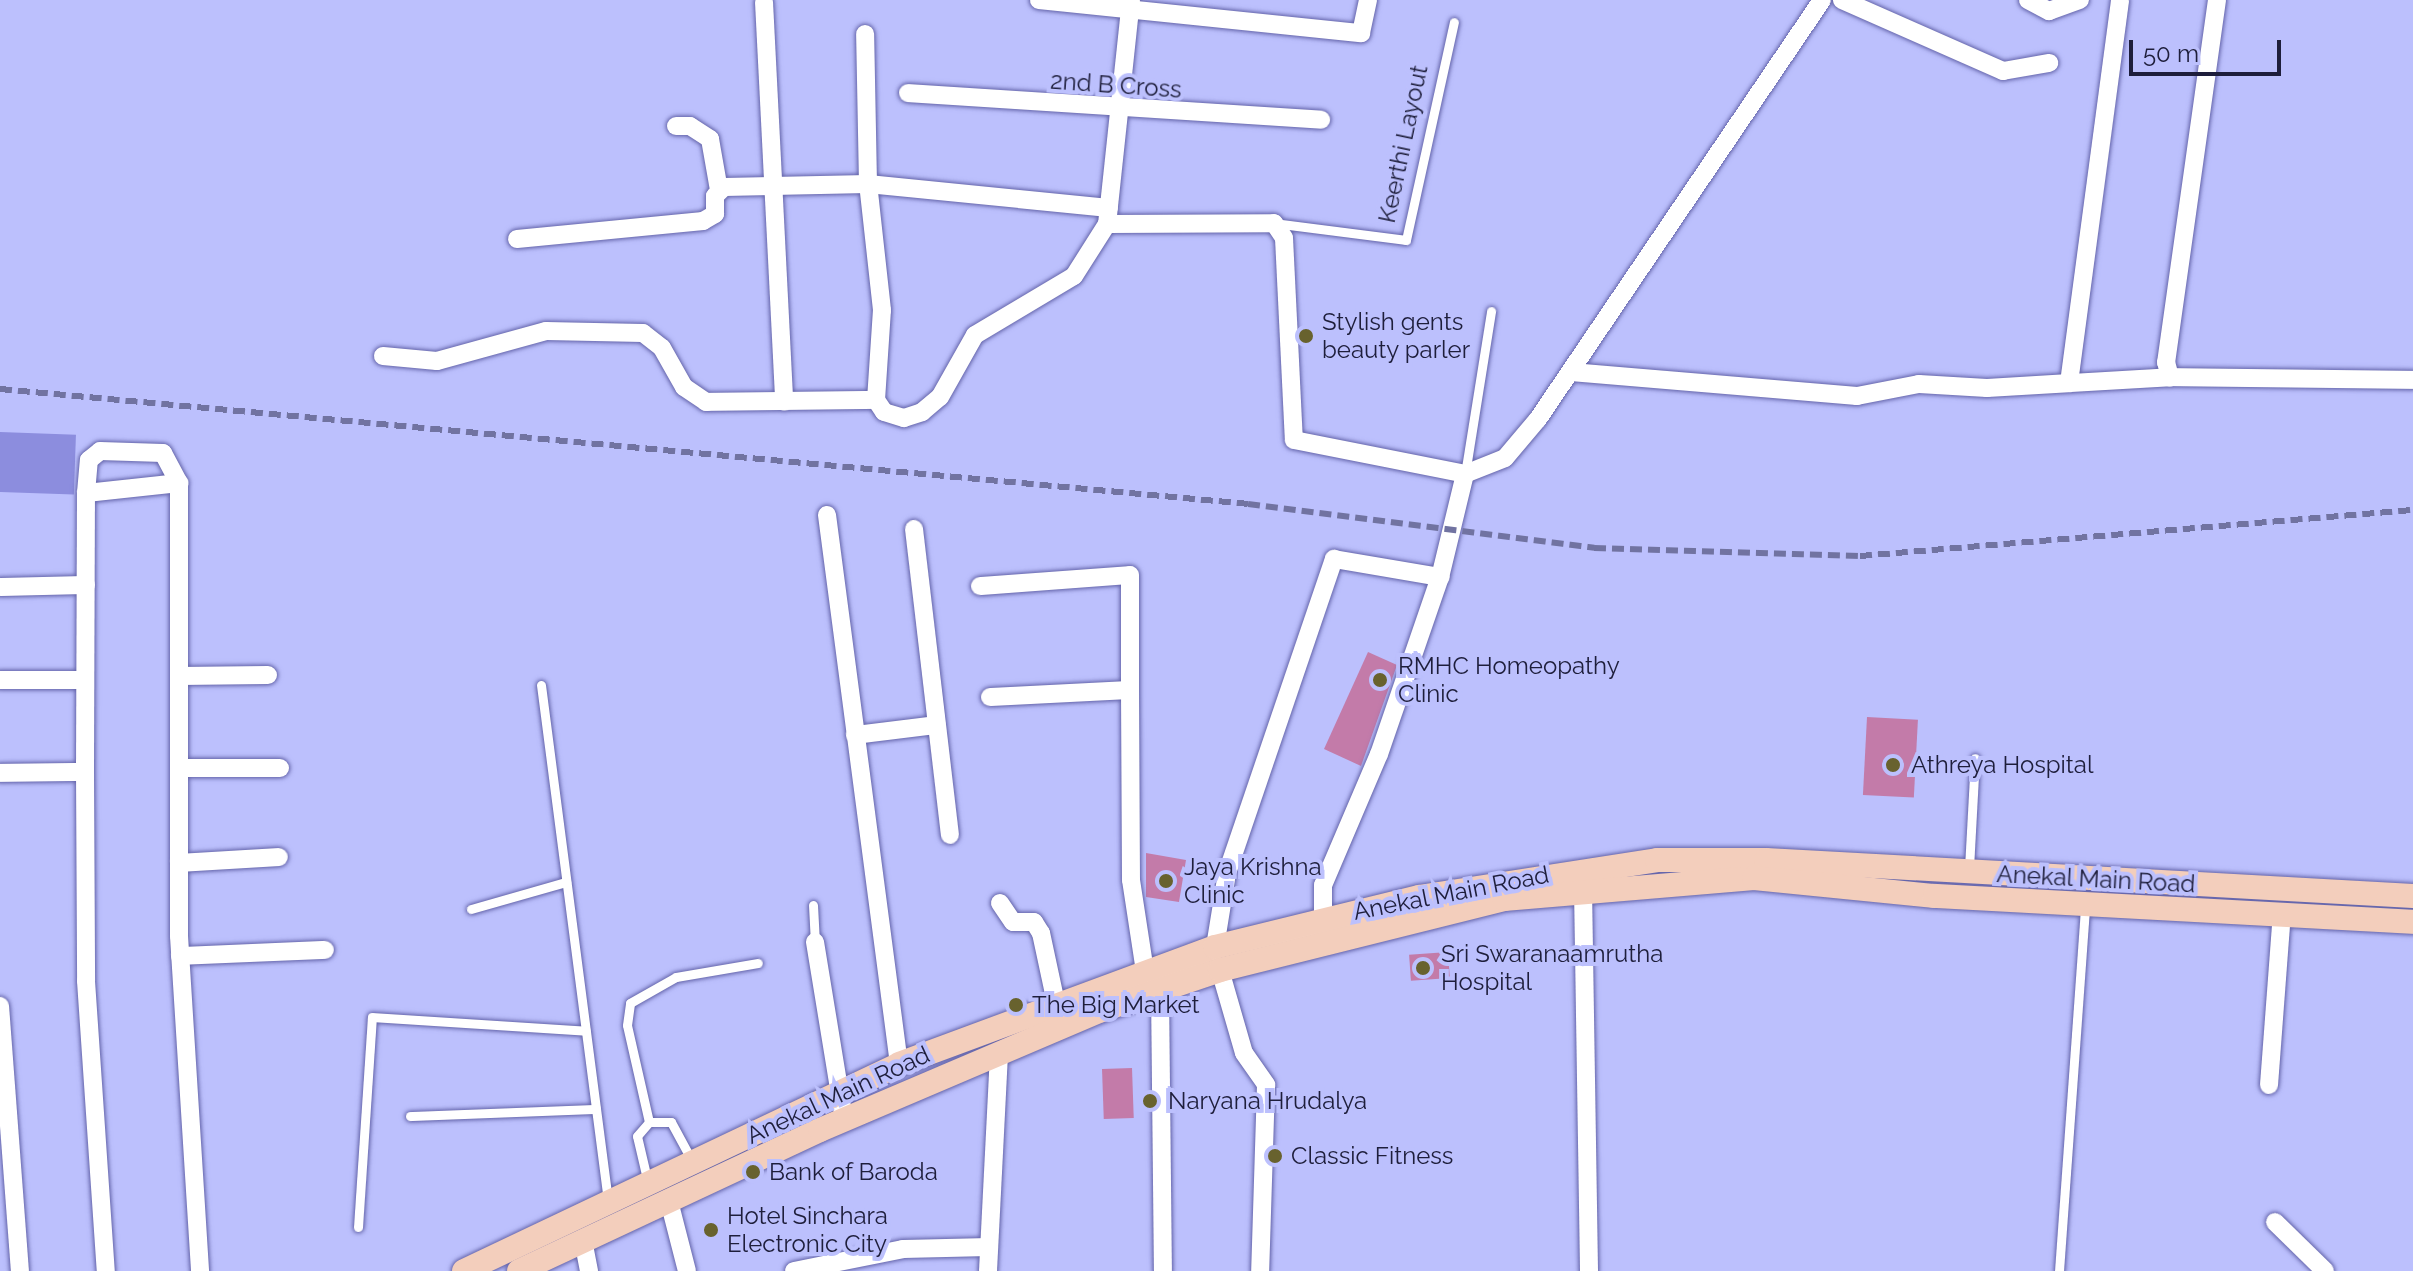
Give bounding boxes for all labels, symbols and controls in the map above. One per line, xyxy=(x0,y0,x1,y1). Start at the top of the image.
scale bar xyxy=(2133,24,2285,74)
text: 50 m xyxy=(2143,39,2199,68)
street label: Keerthi Layout xyxy=(1372,63,1434,225)
street label: 2nd B Cross xyxy=(1049,66,1183,104)
place label: Stylish gents beauty parler xyxy=(1322,308,1471,364)
marker: Stylish gents beauty parler xyxy=(1297,327,1315,345)
place label: RMHC Homeopathy Clinic xyxy=(1398,652,1620,708)
marker: RMHC Homeopathy Clinic xyxy=(1369,669,1391,691)
place label: Athreya Hospital xyxy=(1911,751,2093,779)
marker: Athreya Hospital xyxy=(1882,754,1904,776)
place label: Jaya Krishna Clinic xyxy=(1184,853,1322,909)
street label: Anekal Main Road xyxy=(1996,859,2196,899)
street label: Anekal Main Road xyxy=(1350,860,1552,926)
marker: Jaya Krishna Clinic xyxy=(1155,870,1177,892)
place label: Sri Swaranaamrutha Hospital xyxy=(1441,940,1663,996)
marker: Sri Swaranaamrutha Hospital xyxy=(1412,957,1434,979)
place label: The Big Market xyxy=(1032,991,1200,1019)
marker: The Big Market xyxy=(1007,996,1025,1014)
street label: Anekal Main Road xyxy=(741,1040,935,1150)
place label: Naryana Hrudalya xyxy=(1168,1087,1367,1115)
marker: Naryana Hrudalya xyxy=(1139,1090,1161,1112)
place label: Classic Fitness xyxy=(1291,1142,1453,1170)
marker: Classic Fitness xyxy=(1266,1147,1284,1165)
place label: Bank of Baroda xyxy=(769,1158,938,1186)
marker: Bank of Baroda xyxy=(744,1163,762,1181)
place label: Hotel Sinchara Electronic City xyxy=(727,1202,889,1258)
marker: Hotel Sinchara Electronic City xyxy=(702,1221,720,1239)

